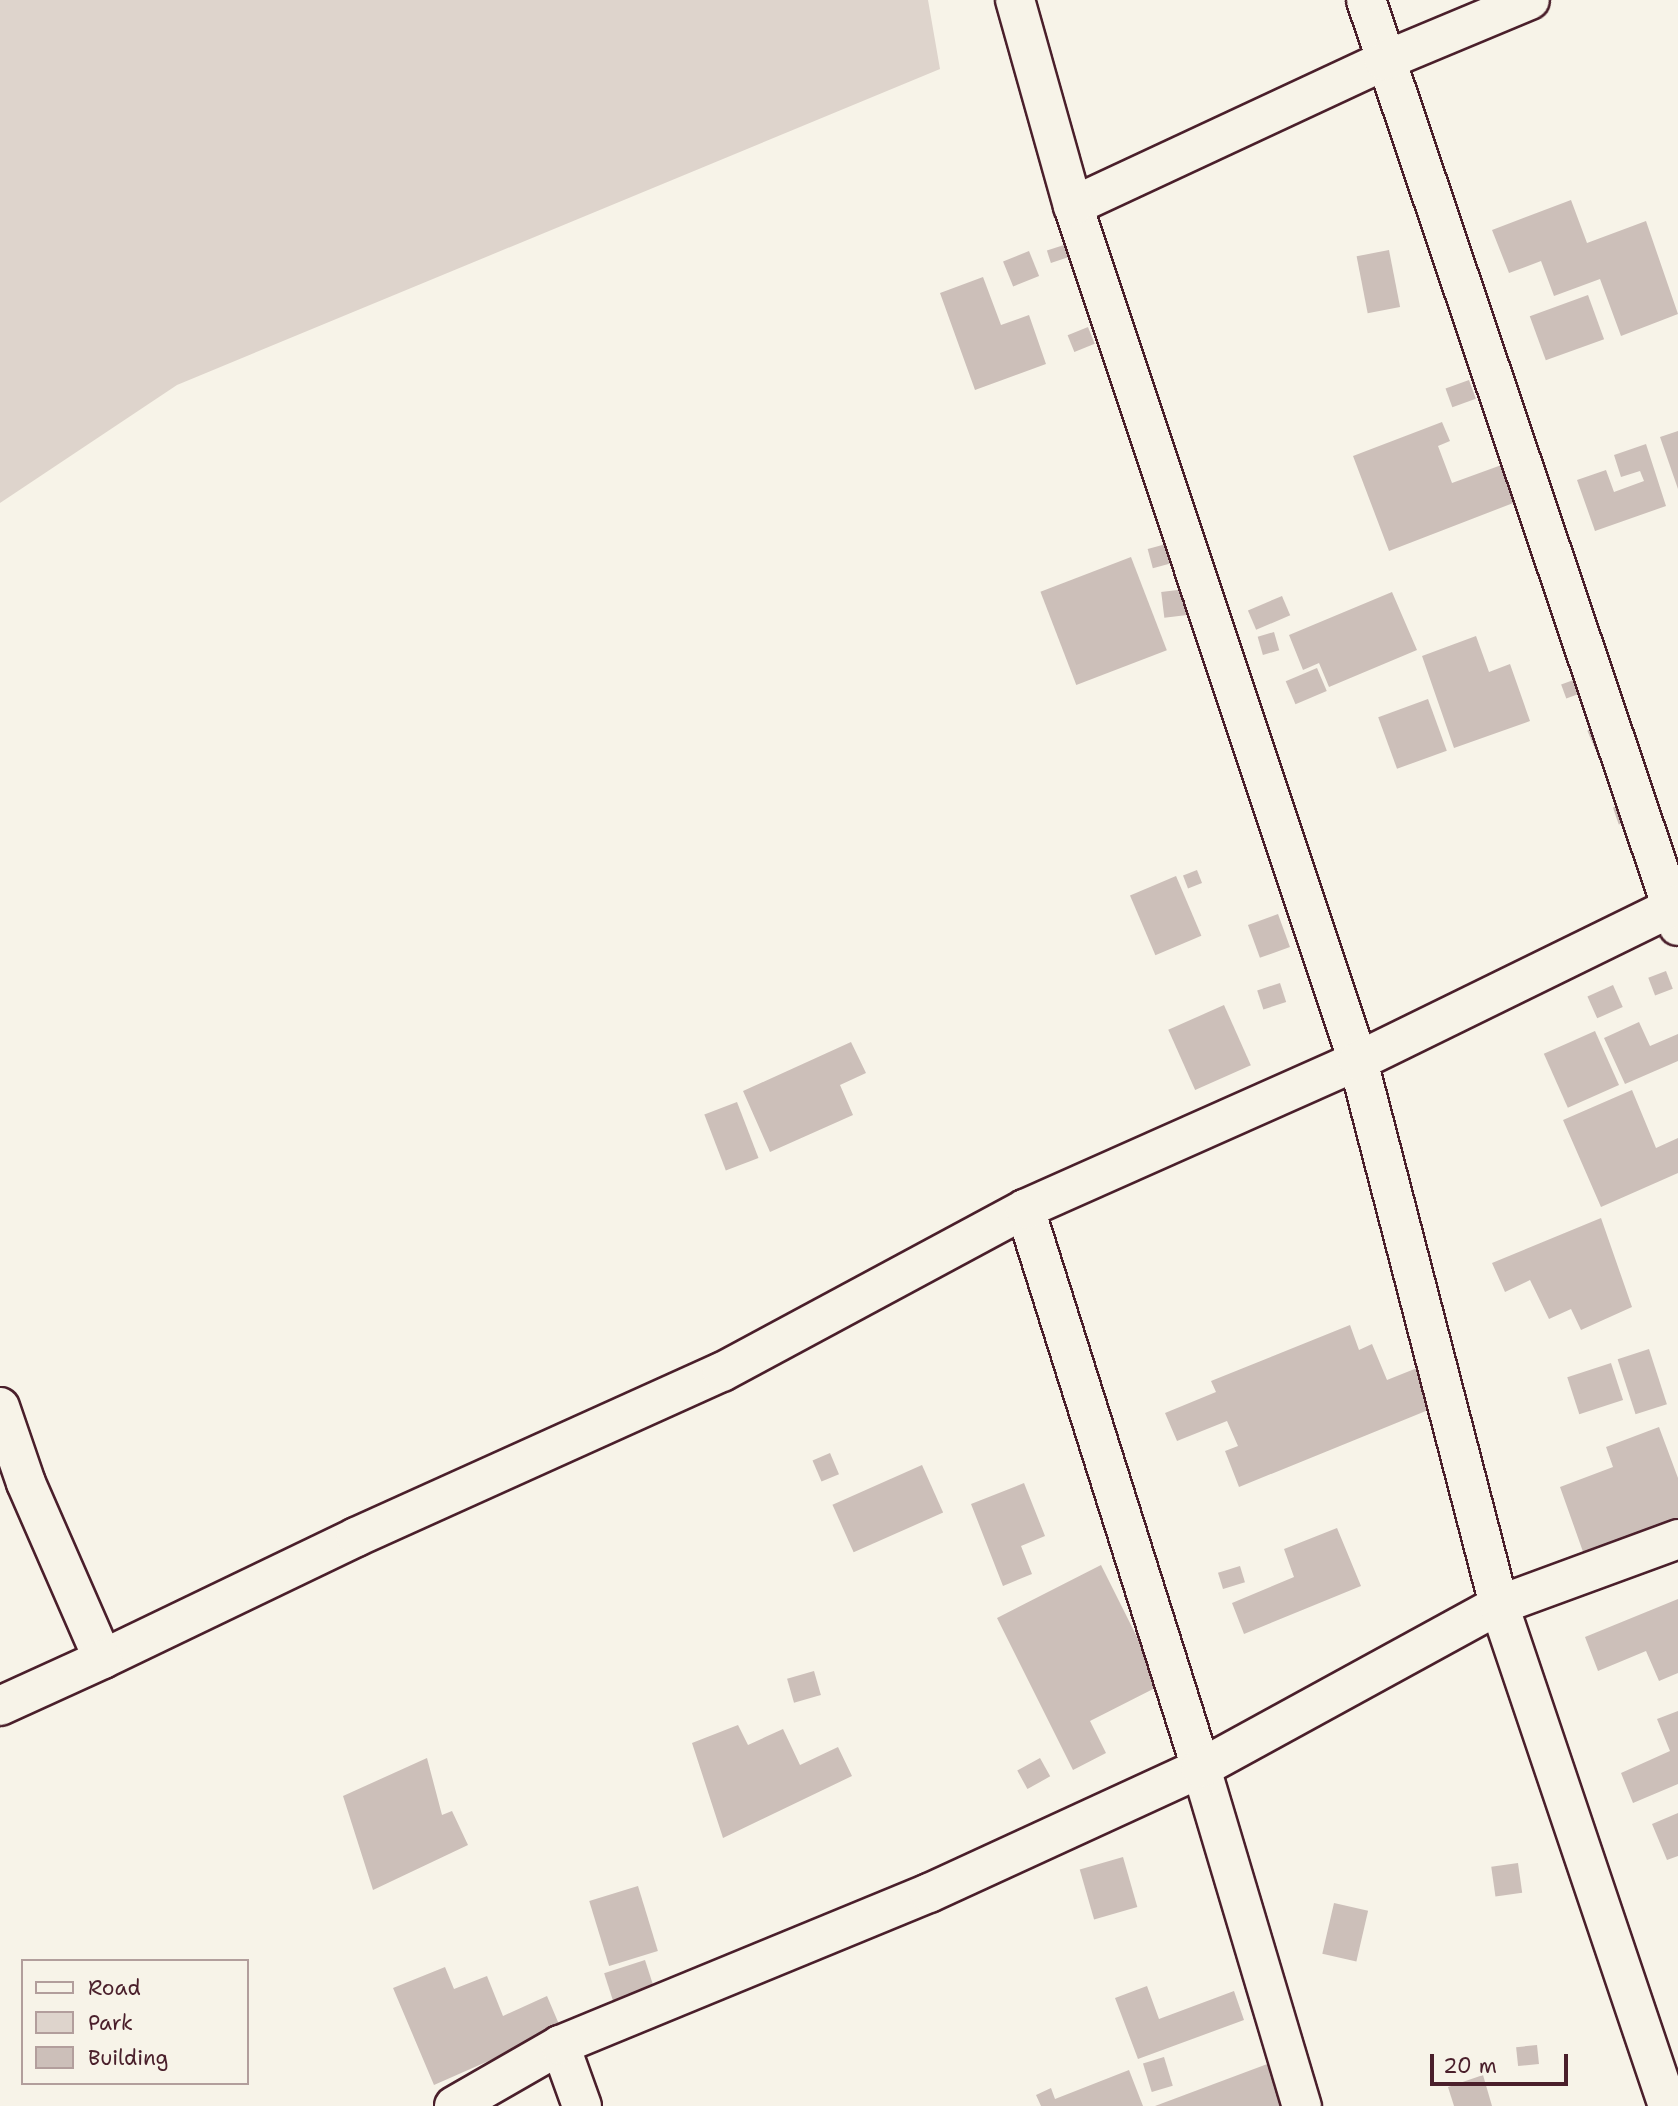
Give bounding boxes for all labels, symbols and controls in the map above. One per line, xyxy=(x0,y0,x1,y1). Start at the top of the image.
legend xyxy=(21,1959,248,2085)
text: Road xyxy=(88,1974,141,2002)
text: Park xyxy=(88,2009,133,2037)
scale bar xyxy=(1433,2039,1571,2084)
text: Building xyxy=(88,2044,168,2072)
text: 20 m xyxy=(1443,2052,1497,2080)

